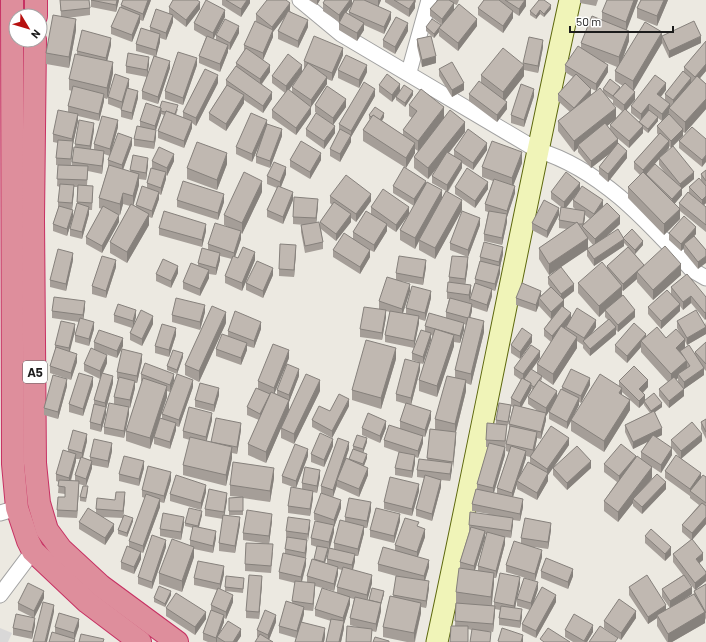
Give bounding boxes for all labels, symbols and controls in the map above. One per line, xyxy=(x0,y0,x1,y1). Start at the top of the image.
north arrow xyxy=(8,8,48,48)
scale bar xyxy=(570,8,673,34)
text: 50 m xyxy=(576,14,601,28)
text: N xyxy=(29,28,44,41)
road number: A5 xyxy=(23,361,47,383)

